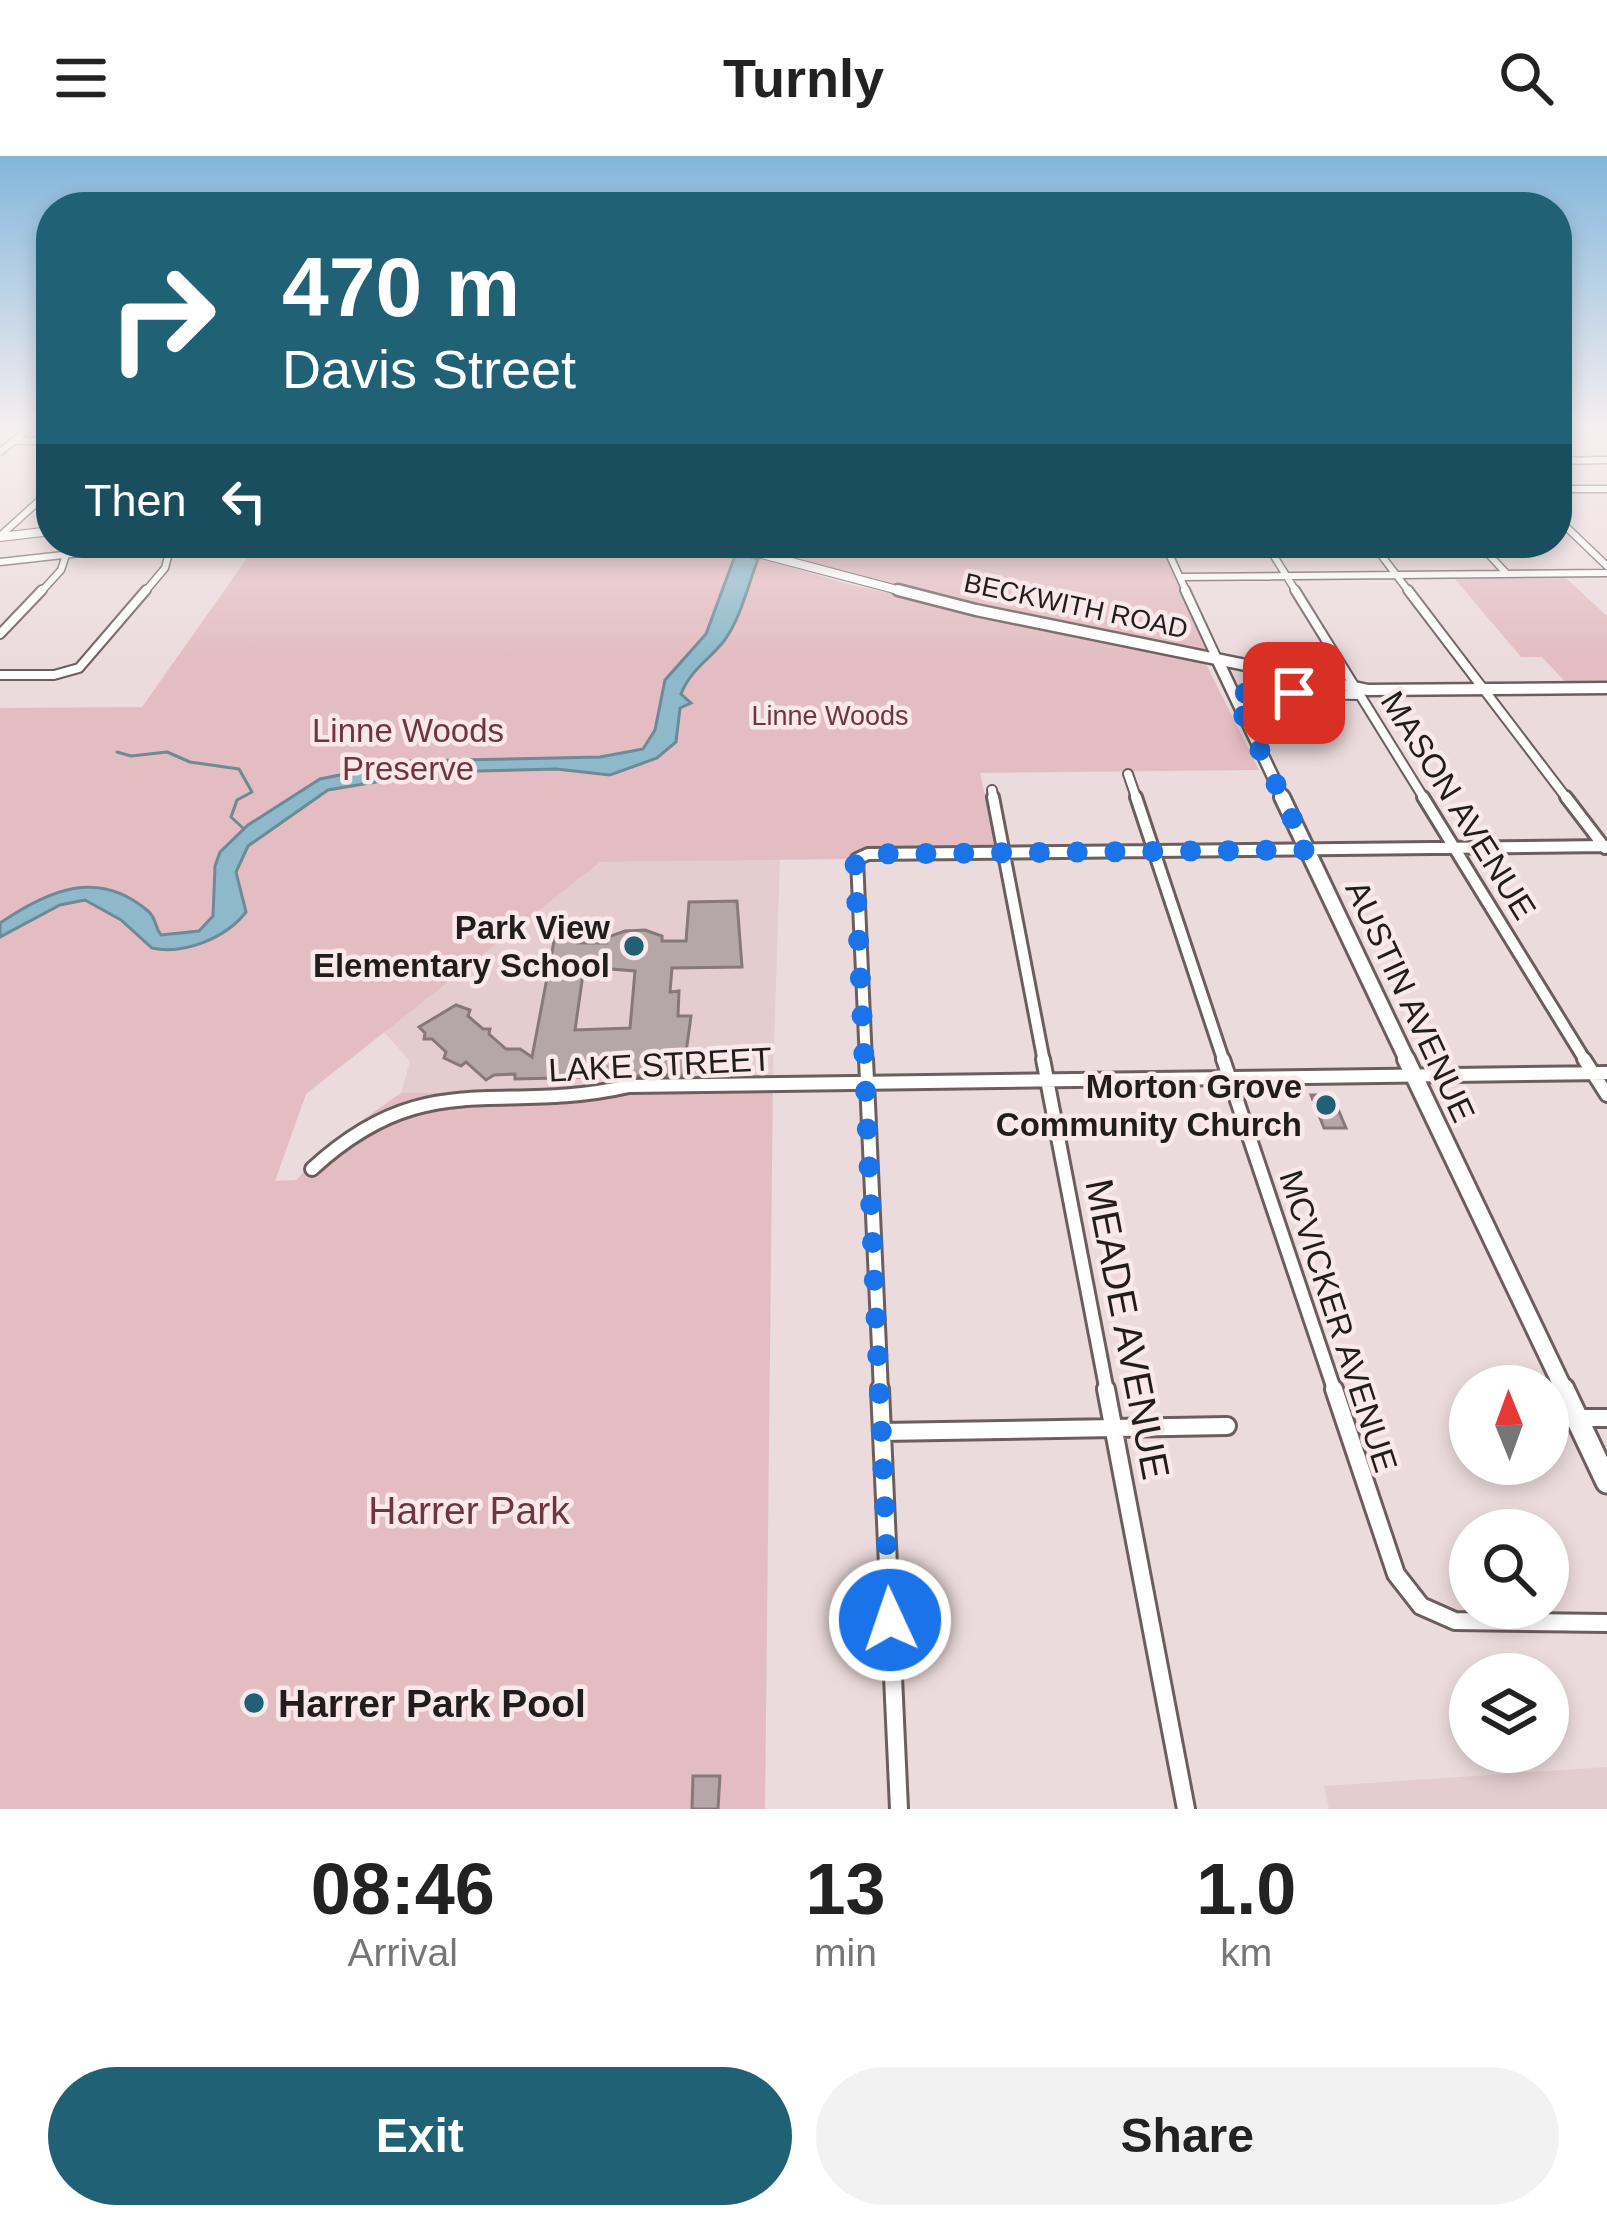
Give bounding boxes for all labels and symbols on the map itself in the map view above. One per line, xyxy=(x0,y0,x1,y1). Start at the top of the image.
street label: BECKWITH ROAD xyxy=(961,568,1191,644)
pin xyxy=(1243,642,1345,744)
street label: MASON AVENUE xyxy=(1374,685,1544,926)
park label: Linne Woods xyxy=(751,701,909,731)
park label: Linne Woods Preserve xyxy=(312,712,504,787)
street label: AUSTIN AVENUE xyxy=(1338,875,1483,1128)
place label: Park View Elementary School xyxy=(313,909,610,984)
marker: Park View Elementary School xyxy=(621,933,647,959)
street label: LAKE STREET xyxy=(547,1040,773,1089)
place label: Morton Grove Community Church xyxy=(996,1068,1302,1143)
marker: Morton Grove Community Church xyxy=(1313,1092,1339,1118)
street label: MCVICKER AVENUE xyxy=(1272,1166,1405,1477)
street label: MEADE AVENUE xyxy=(1077,1175,1178,1483)
north arrow xyxy=(1449,1365,1569,1485)
park label: Harrer Park xyxy=(368,1489,570,1532)
position arrow xyxy=(827,1557,953,1683)
place label: Harrer Park Pool xyxy=(278,1682,586,1725)
marker: Harrer Park Pool xyxy=(241,1690,267,1716)

